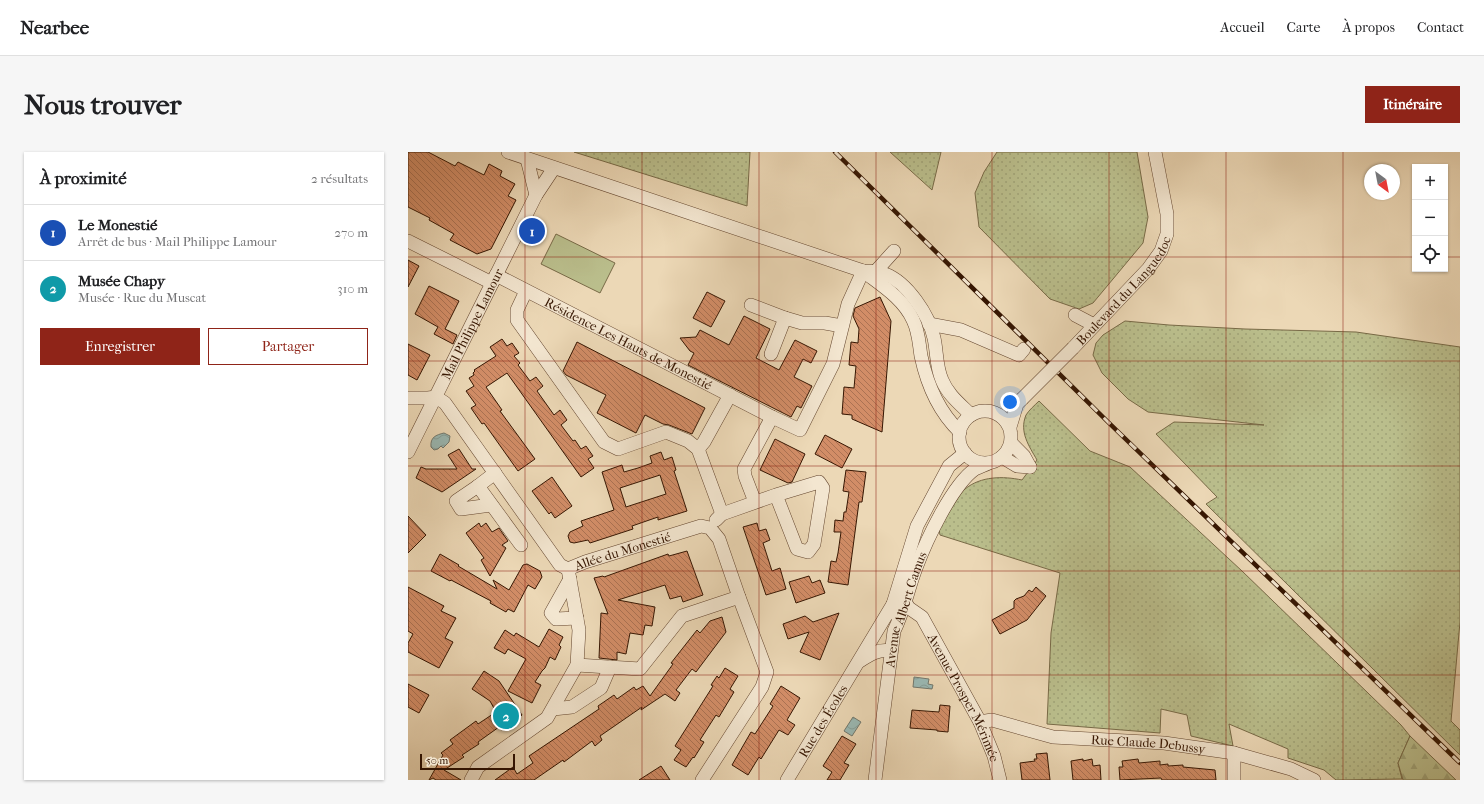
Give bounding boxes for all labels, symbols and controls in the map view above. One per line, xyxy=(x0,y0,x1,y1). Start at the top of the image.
text: Nearbee xyxy=(20,17,89,39)
text: Accueil xyxy=(1220,19,1265,36)
text: Carte xyxy=(1287,19,1320,36)
text: À propos xyxy=(1342,19,1395,36)
text: Contact xyxy=(1417,19,1464,36)
button: Itinéraire xyxy=(1365,86,1460,123)
text: Nous trouver xyxy=(24,88,181,121)
north arrow xyxy=(1364,164,1400,200)
map controls xyxy=(1412,164,1448,272)
button: + xyxy=(1412,164,1448,200)
text: À proximité xyxy=(40,168,127,188)
text: 2 résultats xyxy=(311,171,368,186)
button: − xyxy=(1412,200,1448,236)
text: Le Monestié xyxy=(78,216,157,234)
pin: 1 xyxy=(519,216,545,246)
text: 1 xyxy=(51,225,55,240)
text: 270 m xyxy=(334,225,368,240)
text: Arrêt de bus · Mail Philippe Lamour xyxy=(78,234,277,249)
street label: Boulevard du Languedoc xyxy=(1073,234,1174,348)
button: locate xyxy=(1412,236,1448,272)
street label: Mail Philippe Lamour xyxy=(438,266,506,382)
text: Musée Chapy xyxy=(78,272,165,290)
text: 2 xyxy=(50,281,56,296)
text: 310 m xyxy=(337,281,368,296)
text: Musée · Rue du Muscat xyxy=(78,290,206,305)
street label: Résidence Les Hauts de Monestié xyxy=(542,294,715,393)
button: Enregistrer xyxy=(40,328,200,365)
button: Partager xyxy=(208,328,368,365)
your location xyxy=(1000,392,1020,412)
street label: Allée du Monestié xyxy=(571,529,673,574)
street label: Avenue Albert Camus xyxy=(882,549,930,669)
street label: Avenue Prosper Mérimée xyxy=(924,630,1002,764)
street label: Rue des Écoles xyxy=(795,682,851,760)
pin: 2 xyxy=(493,701,519,731)
street label: Rue Claude Debussy xyxy=(1091,732,1207,757)
scale bar xyxy=(420,752,515,771)
text: 50 m xyxy=(426,754,448,767)

